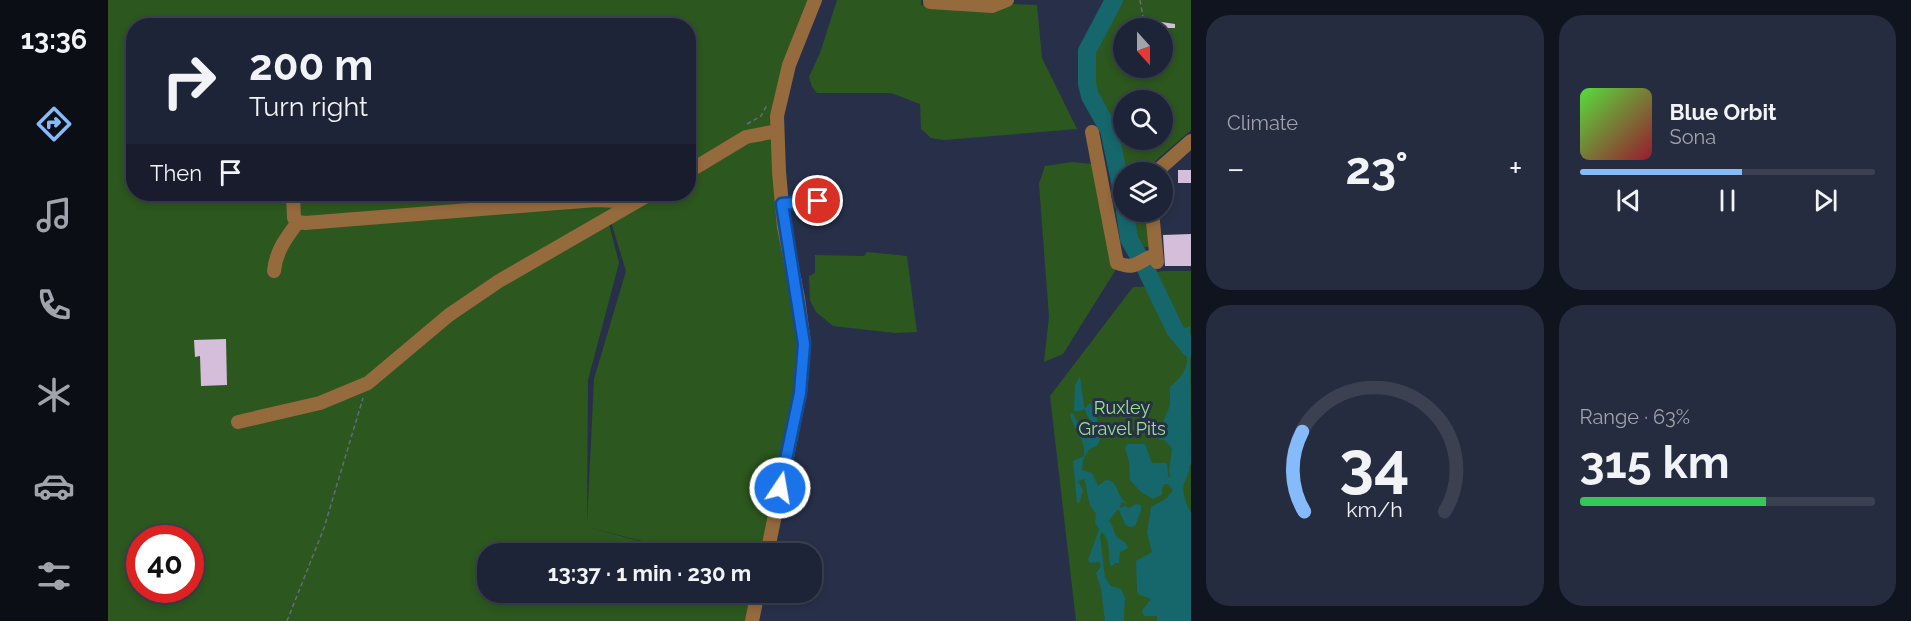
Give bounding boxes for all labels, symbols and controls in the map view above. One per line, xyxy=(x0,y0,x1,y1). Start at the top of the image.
north arrow xyxy=(1113,18,1173,78)
map controls xyxy=(1113,18,1173,222)
text: 13:36 xyxy=(21,24,87,55)
text: 200 m xyxy=(249,41,373,90)
icon: right xyxy=(150,42,228,120)
button: search xyxy=(1113,90,1173,150)
text: Turn right xyxy=(249,91,368,122)
text: Blue Orbit xyxy=(1670,99,1777,125)
icon: directions xyxy=(33,103,75,145)
text: Climate xyxy=(1227,111,1298,135)
text: Sona xyxy=(1670,125,1716,149)
text: 23° xyxy=(1346,142,1408,195)
text: − xyxy=(1227,149,1245,188)
text: + xyxy=(1509,149,1523,188)
icon: arrive xyxy=(214,156,247,189)
text: Then xyxy=(150,160,202,186)
button: layers xyxy=(1113,162,1173,222)
pin xyxy=(792,175,843,226)
icon: arrive xyxy=(801,184,834,217)
icon: previous xyxy=(1612,184,1645,217)
icon: pause xyxy=(1711,184,1744,217)
icon: next xyxy=(1809,184,1842,217)
icon: music xyxy=(33,194,75,236)
icon: phone xyxy=(33,284,75,326)
icon: climate xyxy=(33,374,75,416)
park label: Ruxley Gravel Pits xyxy=(1078,397,1166,439)
text: Range · 63% xyxy=(1580,405,1690,429)
text: 34 xyxy=(1340,427,1410,501)
text: 315 km xyxy=(1580,436,1730,489)
position arrow xyxy=(748,456,812,520)
icon: car xyxy=(33,465,75,507)
text: km/h xyxy=(1346,498,1403,523)
speed limit sign: 40 xyxy=(126,525,204,603)
icon: filters xyxy=(33,555,75,597)
text: 13:37 · 1 min · 230 m xyxy=(548,560,751,586)

